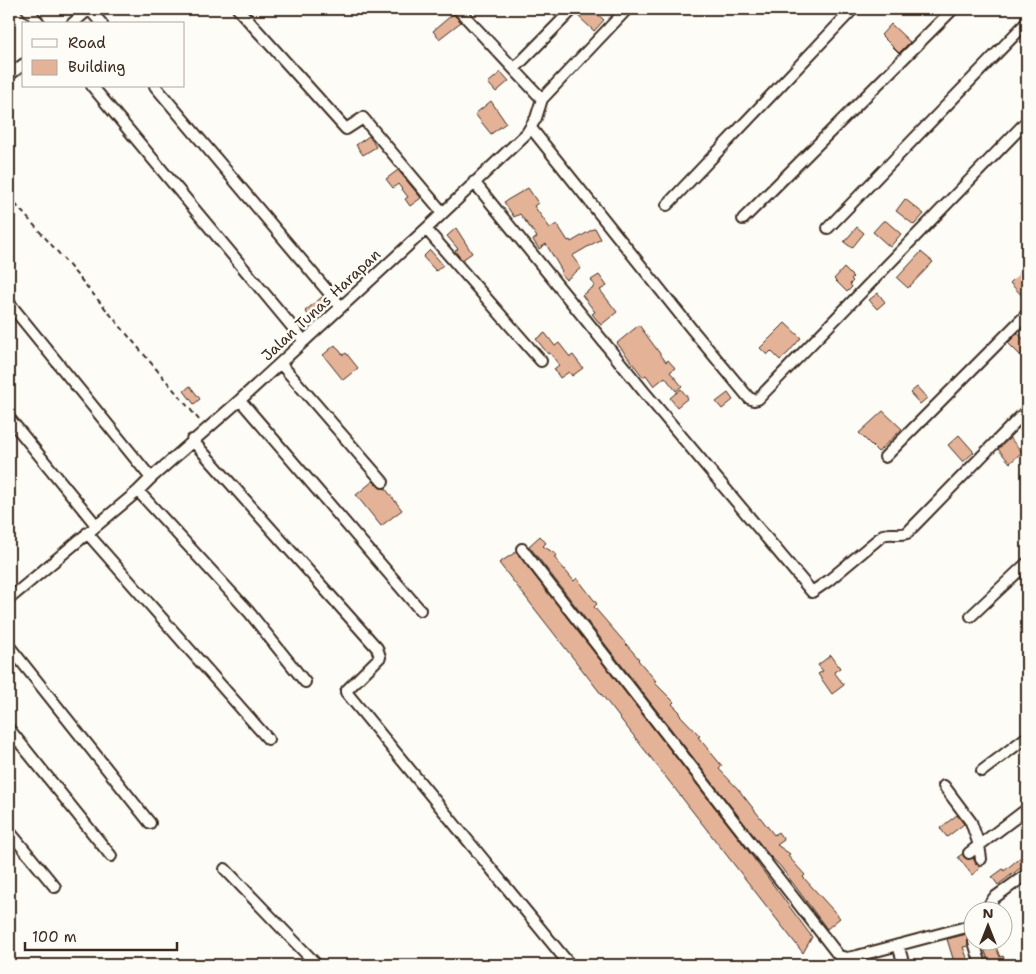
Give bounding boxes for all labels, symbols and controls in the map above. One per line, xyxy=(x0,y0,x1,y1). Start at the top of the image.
legend xyxy=(22,22,185,88)
text: Road xyxy=(68,33,106,53)
text: Building xyxy=(68,57,125,77)
street label: Jalan Tunas Harapan xyxy=(257,245,385,365)
north arrow xyxy=(964,902,1014,952)
text: N xyxy=(982,904,994,922)
scale bar xyxy=(25,919,178,951)
text: 100 m xyxy=(32,927,77,947)

